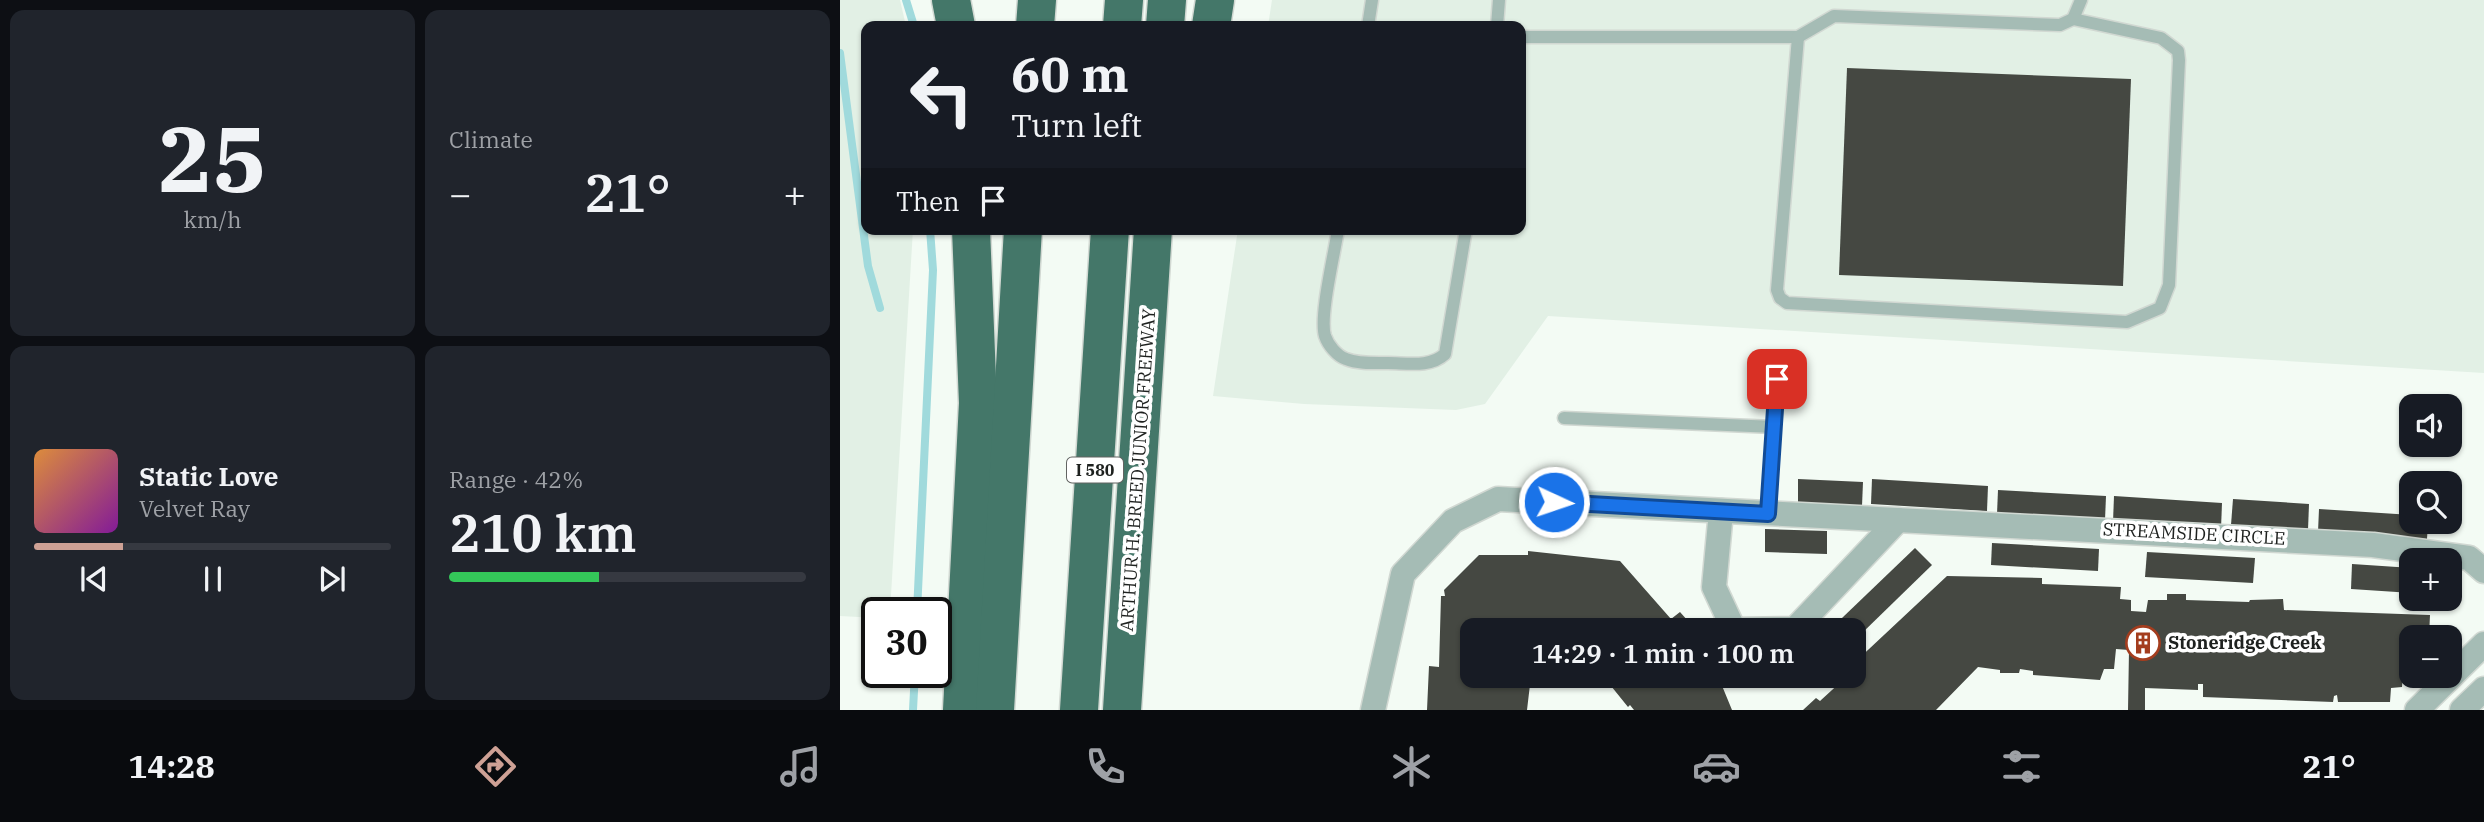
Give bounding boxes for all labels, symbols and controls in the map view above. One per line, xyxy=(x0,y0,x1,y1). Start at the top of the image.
text: 60 m xyxy=(1011,42,1129,105)
icon: left xyxy=(896,49,987,140)
text: 25 xyxy=(158,99,267,217)
text: Turn left xyxy=(1011,104,1142,146)
text: Climate xyxy=(449,124,533,154)
text: 21° xyxy=(584,159,671,226)
text: − xyxy=(449,169,472,218)
text: + xyxy=(783,169,806,218)
icon: arrive xyxy=(974,182,1012,220)
text: Then xyxy=(896,184,960,218)
text: km/h xyxy=(183,204,242,234)
street label: ARTHUR H. BREED JUNIOR FREEWAY xyxy=(1115,307,1160,632)
pin xyxy=(1747,349,1807,409)
icon: arrive xyxy=(1758,360,1796,398)
map controls xyxy=(2399,394,2462,688)
button: sound xyxy=(2399,394,2462,457)
road number: I 580 xyxy=(1067,457,1123,482)
text: Static Love xyxy=(139,459,278,493)
text: Range · 42% xyxy=(449,464,583,494)
position arrow xyxy=(1517,465,1591,539)
button: search xyxy=(2399,471,2462,534)
text: Velvet Ray xyxy=(139,493,250,523)
text: 210 km xyxy=(449,499,637,566)
street label: STREAMSIDE CIRCLE xyxy=(2102,517,2286,550)
button: + xyxy=(2399,548,2462,611)
icon: previous xyxy=(75,560,113,598)
icon: pause xyxy=(194,560,232,598)
icon: next xyxy=(313,560,351,598)
speed limit sign: 30 xyxy=(861,597,952,688)
building icon: Stoneridge Creek xyxy=(2124,624,2162,662)
button: − xyxy=(2399,625,2462,688)
place label: Stoneridge Creek xyxy=(2168,631,2322,654)
text: 14:29 · 1 min · 100 m xyxy=(1532,636,1794,670)
icon: directions xyxy=(471,742,520,791)
icon: music xyxy=(776,742,825,791)
icon: phone xyxy=(1081,742,1130,791)
icon: climate xyxy=(1387,742,1436,791)
icon: car xyxy=(1692,742,1741,791)
icon: filters xyxy=(1997,742,2046,791)
text: 14:28 xyxy=(128,745,215,787)
text: 21° xyxy=(2302,745,2356,787)

